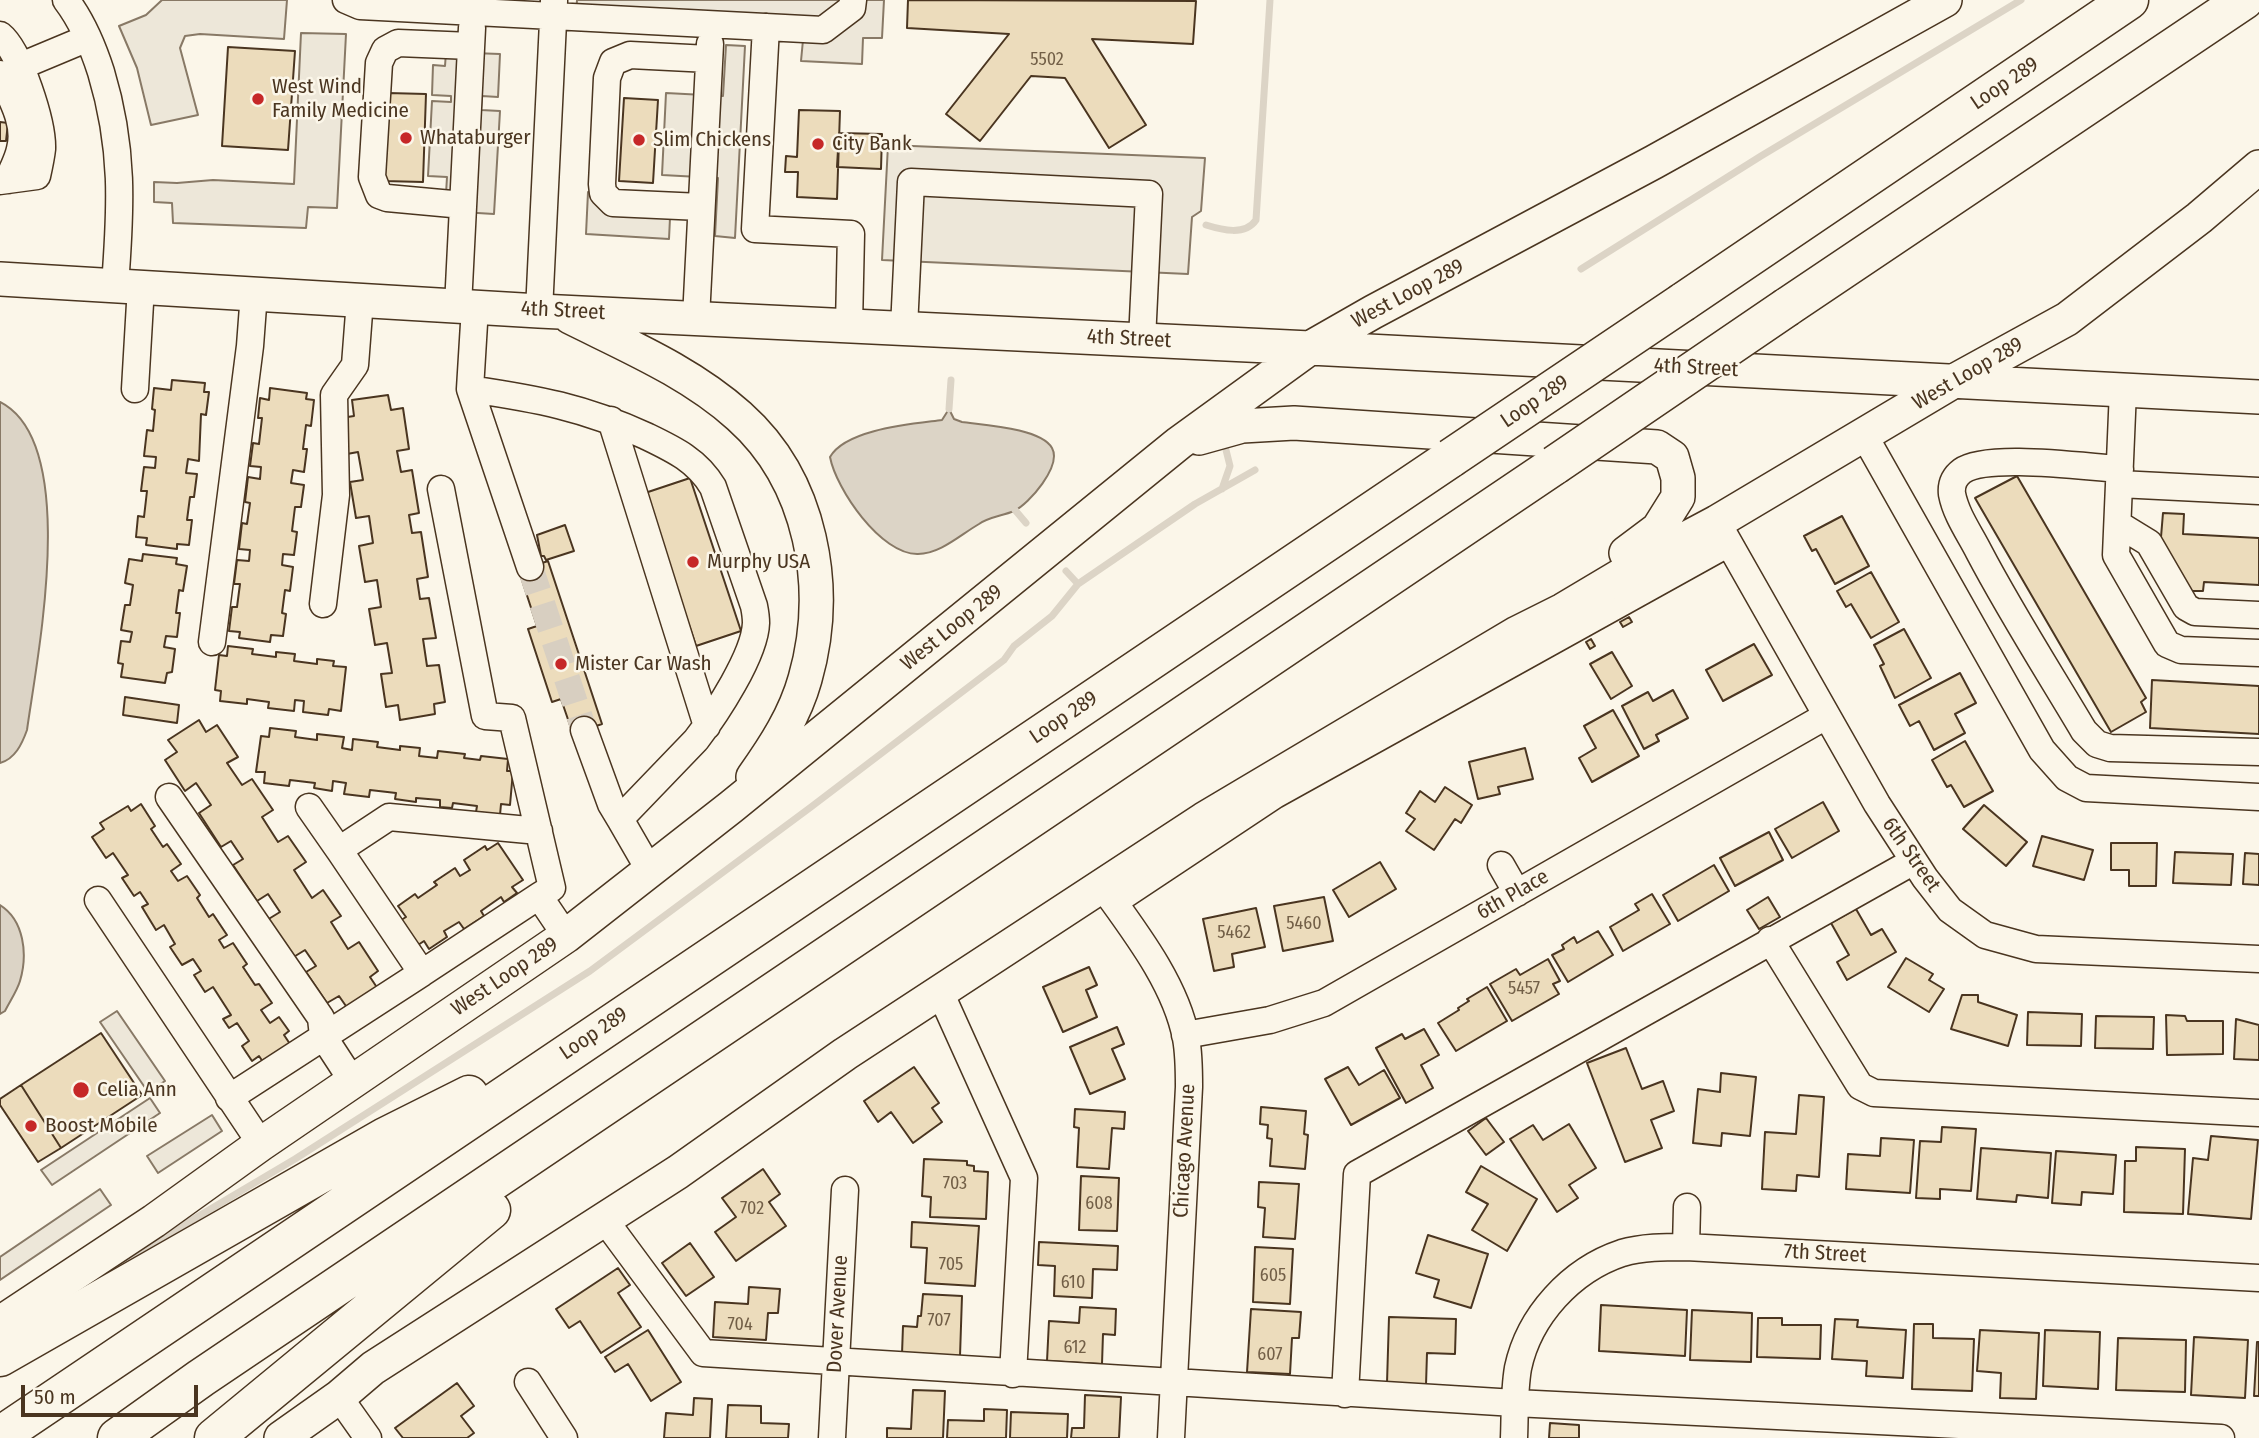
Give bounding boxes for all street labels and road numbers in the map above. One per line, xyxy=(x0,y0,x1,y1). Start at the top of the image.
street label: Loop 289 xyxy=(1966,52,2044,116)
street label: West Loop 289 xyxy=(1348,254,1468,334)
street label: 4th Street xyxy=(520,296,606,326)
street label: 4th Street xyxy=(1086,324,1172,354)
street label: West Loop 289 xyxy=(1908,332,2028,416)
street label: 4th Street xyxy=(1653,353,1739,383)
street label: Loop 289 xyxy=(1496,370,1574,434)
street label: West Loop 289 xyxy=(896,579,1008,677)
street label: Loop 289 xyxy=(1025,686,1103,750)
street label: 6th Street xyxy=(1876,813,1946,897)
street label: 6th Place xyxy=(1473,864,1553,926)
street label: West Loop 289 xyxy=(447,932,563,1022)
street label: Loop 289 xyxy=(555,1002,633,1066)
street label: Chicago Avenue xyxy=(1169,1083,1201,1219)
street label: 7th Street xyxy=(1783,1239,1867,1269)
street label: Dover Avenue xyxy=(822,1254,854,1374)

